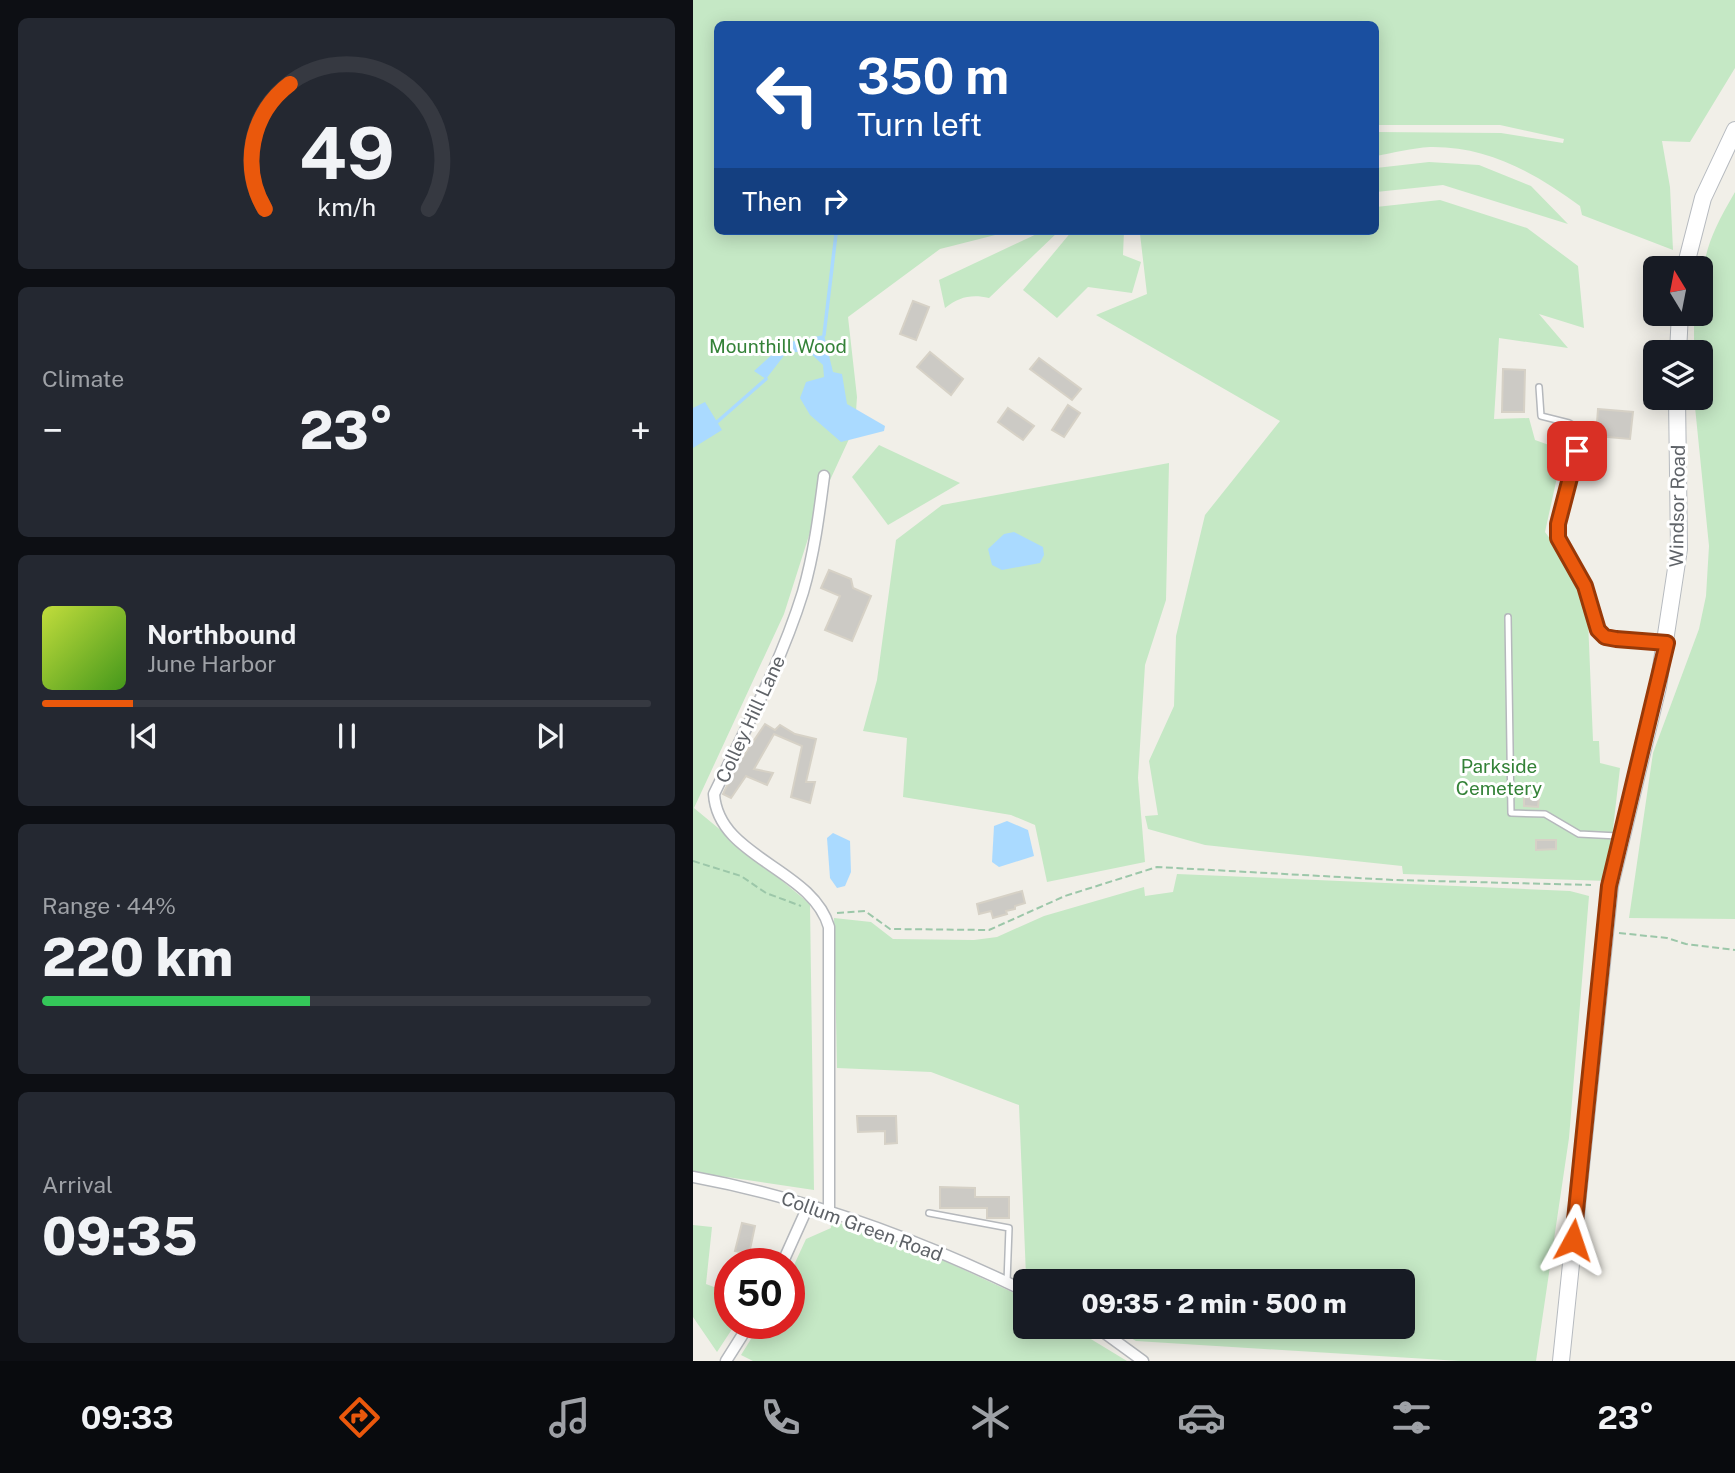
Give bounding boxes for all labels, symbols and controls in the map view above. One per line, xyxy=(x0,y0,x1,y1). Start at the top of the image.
text: 350 m xyxy=(857,47,1009,105)
icon: left xyxy=(742,49,833,140)
text: Turn left xyxy=(857,106,982,143)
text: 49 xyxy=(299,111,394,196)
icon: right xyxy=(816,182,854,220)
text: Then xyxy=(742,186,802,217)
text: km/h xyxy=(317,192,376,222)
north arrow xyxy=(1643,256,1713,326)
map controls xyxy=(1643,256,1713,410)
park label: Mounthill Wood xyxy=(709,335,847,357)
button: layers xyxy=(1643,340,1713,410)
text: Climate xyxy=(42,365,124,392)
text: 23° xyxy=(299,400,394,461)
text: − xyxy=(42,408,63,453)
text: + xyxy=(630,408,651,453)
pin xyxy=(1547,421,1607,481)
icon: arrive xyxy=(1558,432,1596,470)
street label: Windsor Road xyxy=(1665,444,1689,568)
text: Northbound xyxy=(147,619,296,650)
text: June Harbor xyxy=(147,650,276,677)
street label: Colley Hill Lane xyxy=(711,652,789,786)
icon: previous xyxy=(125,717,163,755)
icon: pause xyxy=(328,717,366,755)
icon: next xyxy=(531,717,569,755)
park label: Parkside Cemetery xyxy=(1456,755,1542,799)
text: Range · 44% xyxy=(42,892,176,919)
text: 220 km xyxy=(42,927,233,988)
text: Arrival xyxy=(42,1171,113,1198)
street label: Collum Green Road xyxy=(778,1187,946,1265)
position arrow xyxy=(1536,1203,1610,1277)
text: 09:35 xyxy=(42,1206,198,1267)
speed limit sign: 50 xyxy=(714,1248,805,1339)
text: 09:35 · 2 min · 500 m xyxy=(1081,1288,1347,1319)
icon: directions xyxy=(335,1393,384,1442)
icon: music xyxy=(545,1393,594,1442)
icon: phone xyxy=(756,1393,805,1442)
icon: climate xyxy=(966,1393,1015,1442)
icon: car xyxy=(1177,1393,1226,1442)
icon: filters xyxy=(1387,1393,1436,1442)
text: 09:33 xyxy=(81,1399,173,1436)
text: 23° xyxy=(1597,1399,1654,1436)

